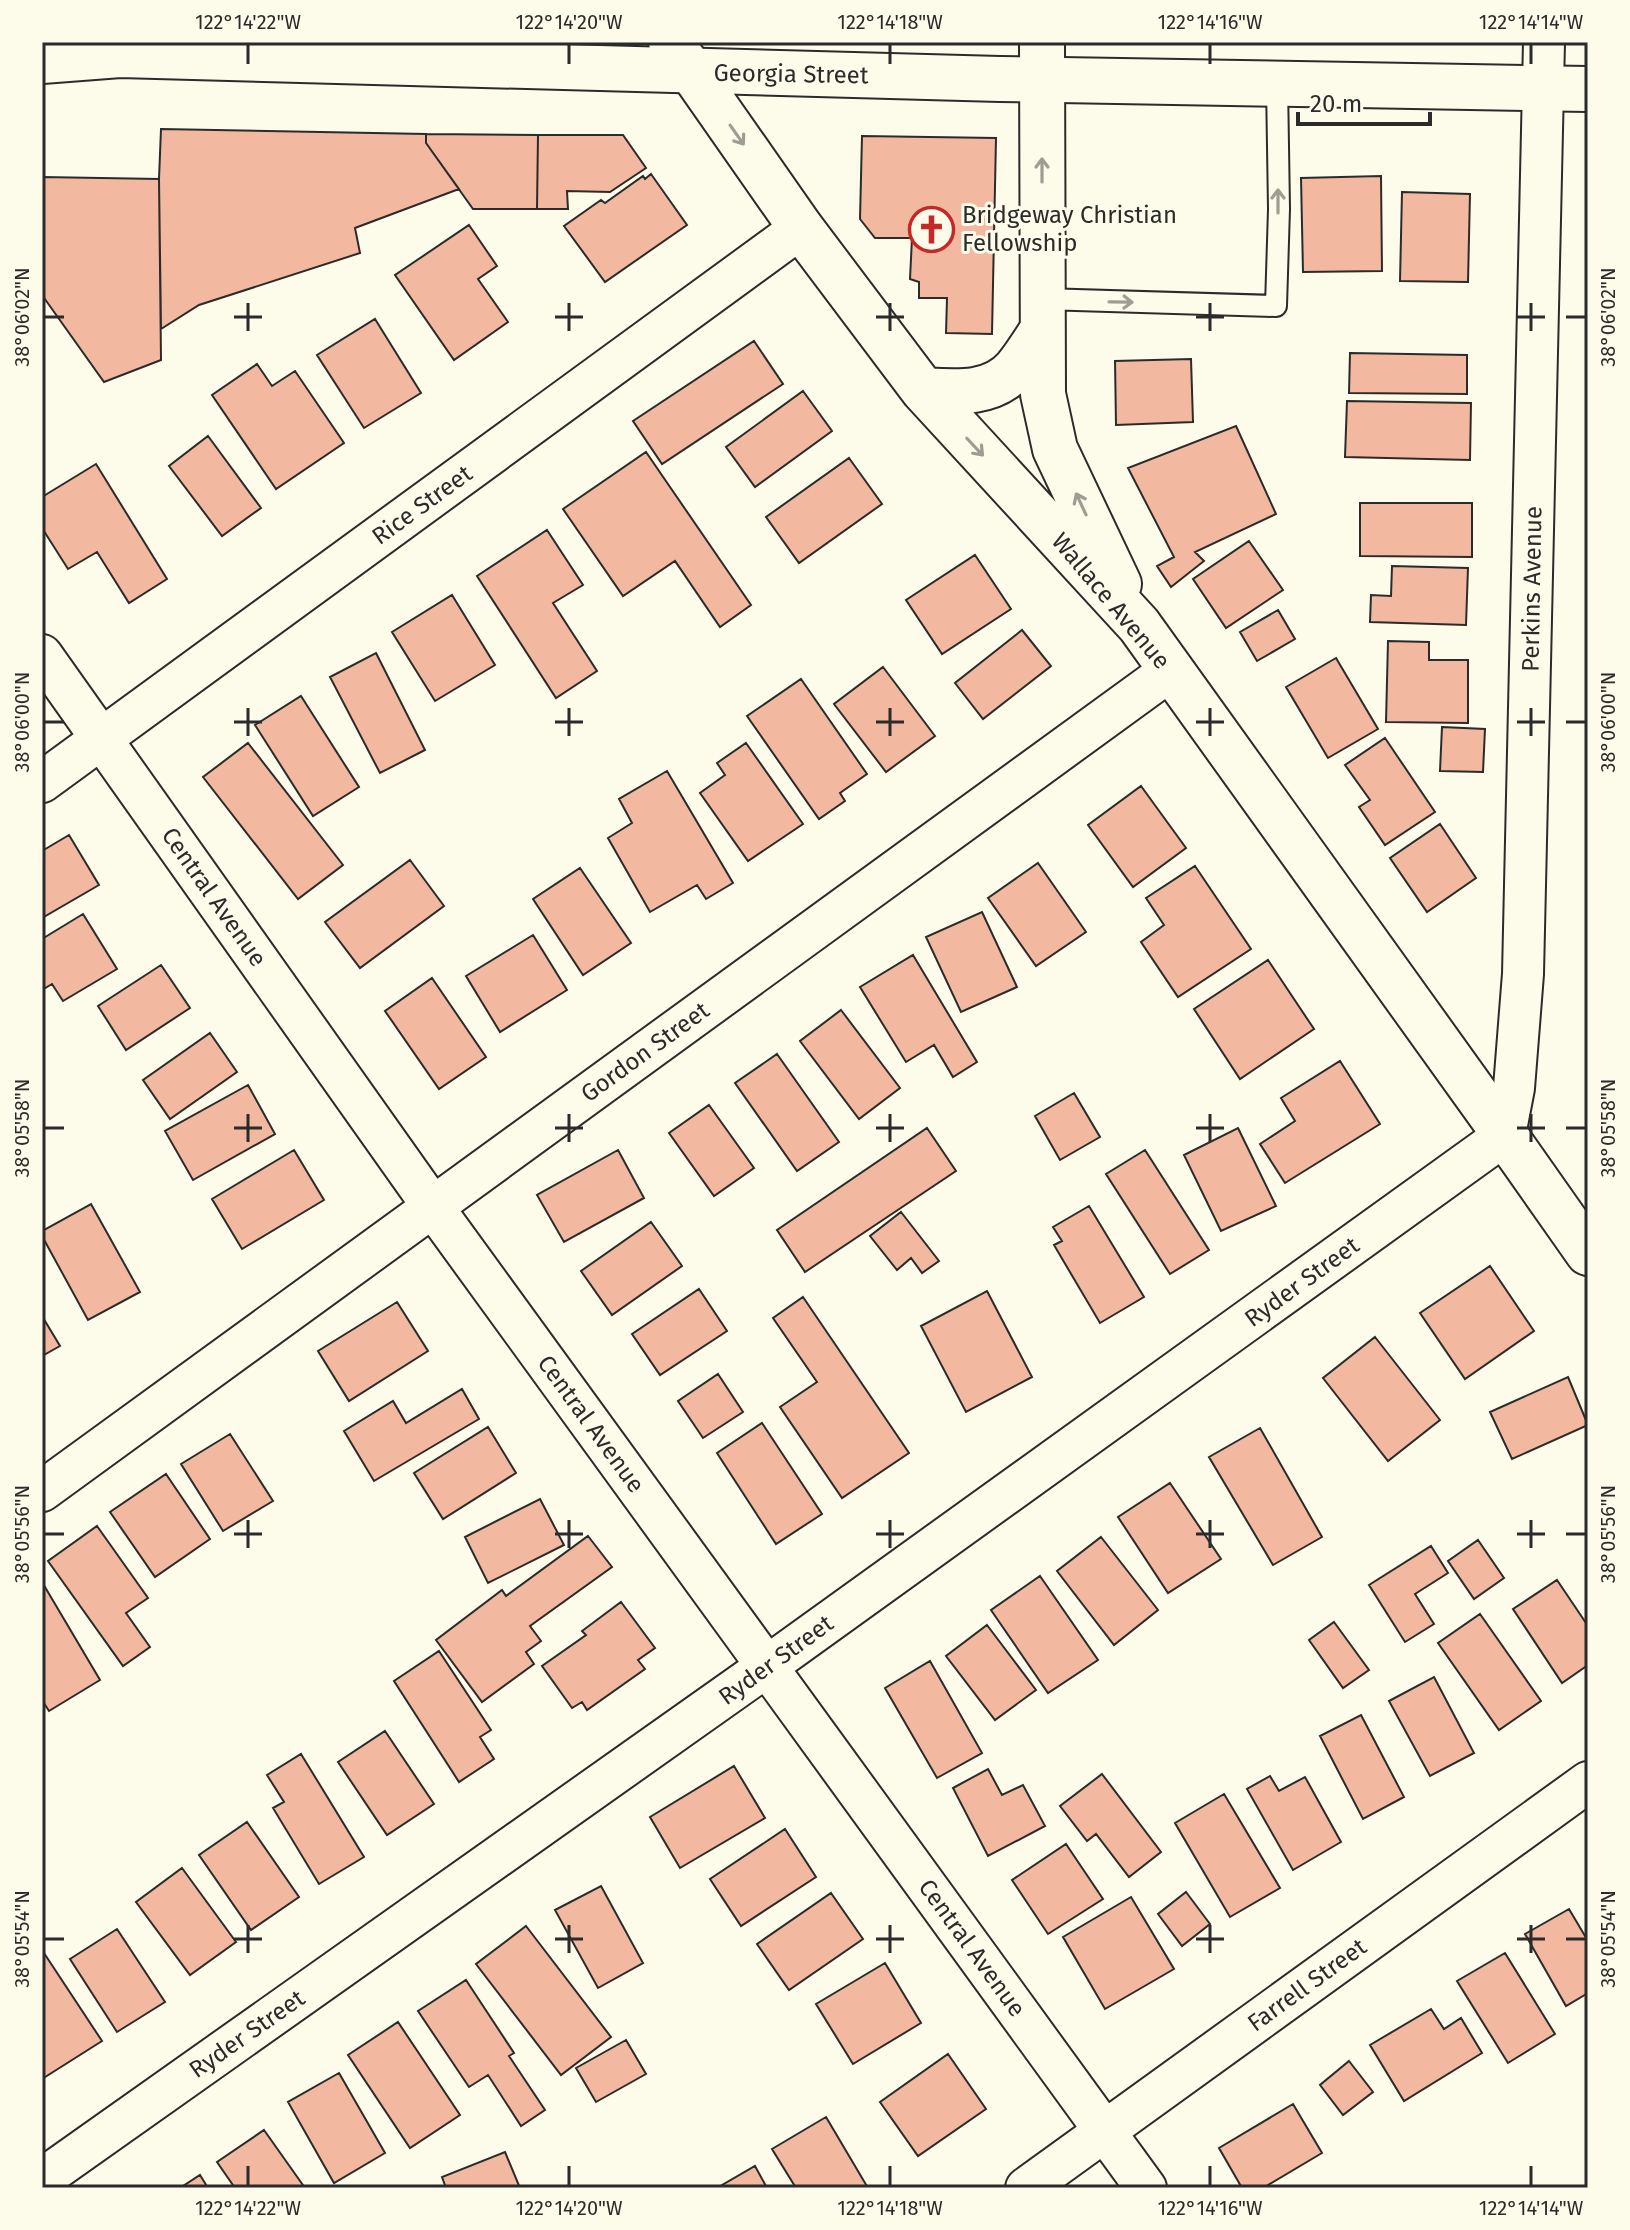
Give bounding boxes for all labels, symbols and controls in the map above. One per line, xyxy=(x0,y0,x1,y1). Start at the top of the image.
text: 122°14'22"W xyxy=(195,10,301,34)
text: 122°14'20"W xyxy=(516,10,623,34)
text: 122°14'18"W xyxy=(837,10,943,34)
text: 122°14'16"W xyxy=(1157,10,1263,34)
text: 122°14'14"W xyxy=(1479,10,1584,34)
street label: Georgia Street xyxy=(713,59,869,89)
scale bar xyxy=(1298,76,1430,126)
text: 20 m xyxy=(1310,90,1362,118)
one-way arrow xyxy=(729,124,745,146)
one-way arrow xyxy=(1034,157,1050,184)
one-way arrow xyxy=(1270,188,1286,215)
place label: Bridgeway Christian Fellowship xyxy=(962,201,1177,257)
church icon: Bridgeway Christian Fellowship xyxy=(907,205,955,253)
text: 38°06'02"N xyxy=(10,267,34,367)
text: 38°06'02"N xyxy=(1596,267,1620,367)
one-way arrow xyxy=(1107,294,1134,309)
one-way arrow xyxy=(966,437,985,457)
street label: Rice Street xyxy=(367,459,478,551)
one-way arrow xyxy=(1073,493,1088,517)
street label: Perkins Avenue xyxy=(1517,506,1547,672)
street label: Wallace Avenue xyxy=(1046,527,1176,675)
text: 38°06'00"N xyxy=(10,672,34,772)
text: 38°06'00"N xyxy=(1596,672,1620,772)
street label: Central Avenue xyxy=(156,822,272,972)
street label: Gordon Street xyxy=(575,996,715,1108)
text: 38°05'58"N xyxy=(10,1079,34,1177)
text: 38°05'58"N xyxy=(1596,1079,1620,1177)
street label: Ryder Street xyxy=(1239,1231,1365,1333)
street label: Central Avenue xyxy=(532,1350,650,1498)
text: 38°05'56"N xyxy=(10,1485,34,1583)
text: 38°05'56"N xyxy=(1596,1485,1620,1583)
street label: Ryder Street xyxy=(713,1609,839,1711)
street label: Central Avenue xyxy=(913,1874,1031,2022)
text: 38°05'54"N xyxy=(10,1890,34,1988)
text: 38°05'54"N xyxy=(1596,1890,1620,1988)
street label: Farrell Street xyxy=(1242,1932,1372,2037)
street label: Ryder Street xyxy=(184,1984,310,2084)
text: 122°14'22"W xyxy=(195,2196,301,2220)
text: 122°14'20"W xyxy=(516,2196,623,2220)
text: 122°14'18"W xyxy=(837,2196,943,2220)
text: 122°14'16"W xyxy=(1157,2196,1263,2220)
text: 122°14'14"W xyxy=(1479,2196,1584,2220)

